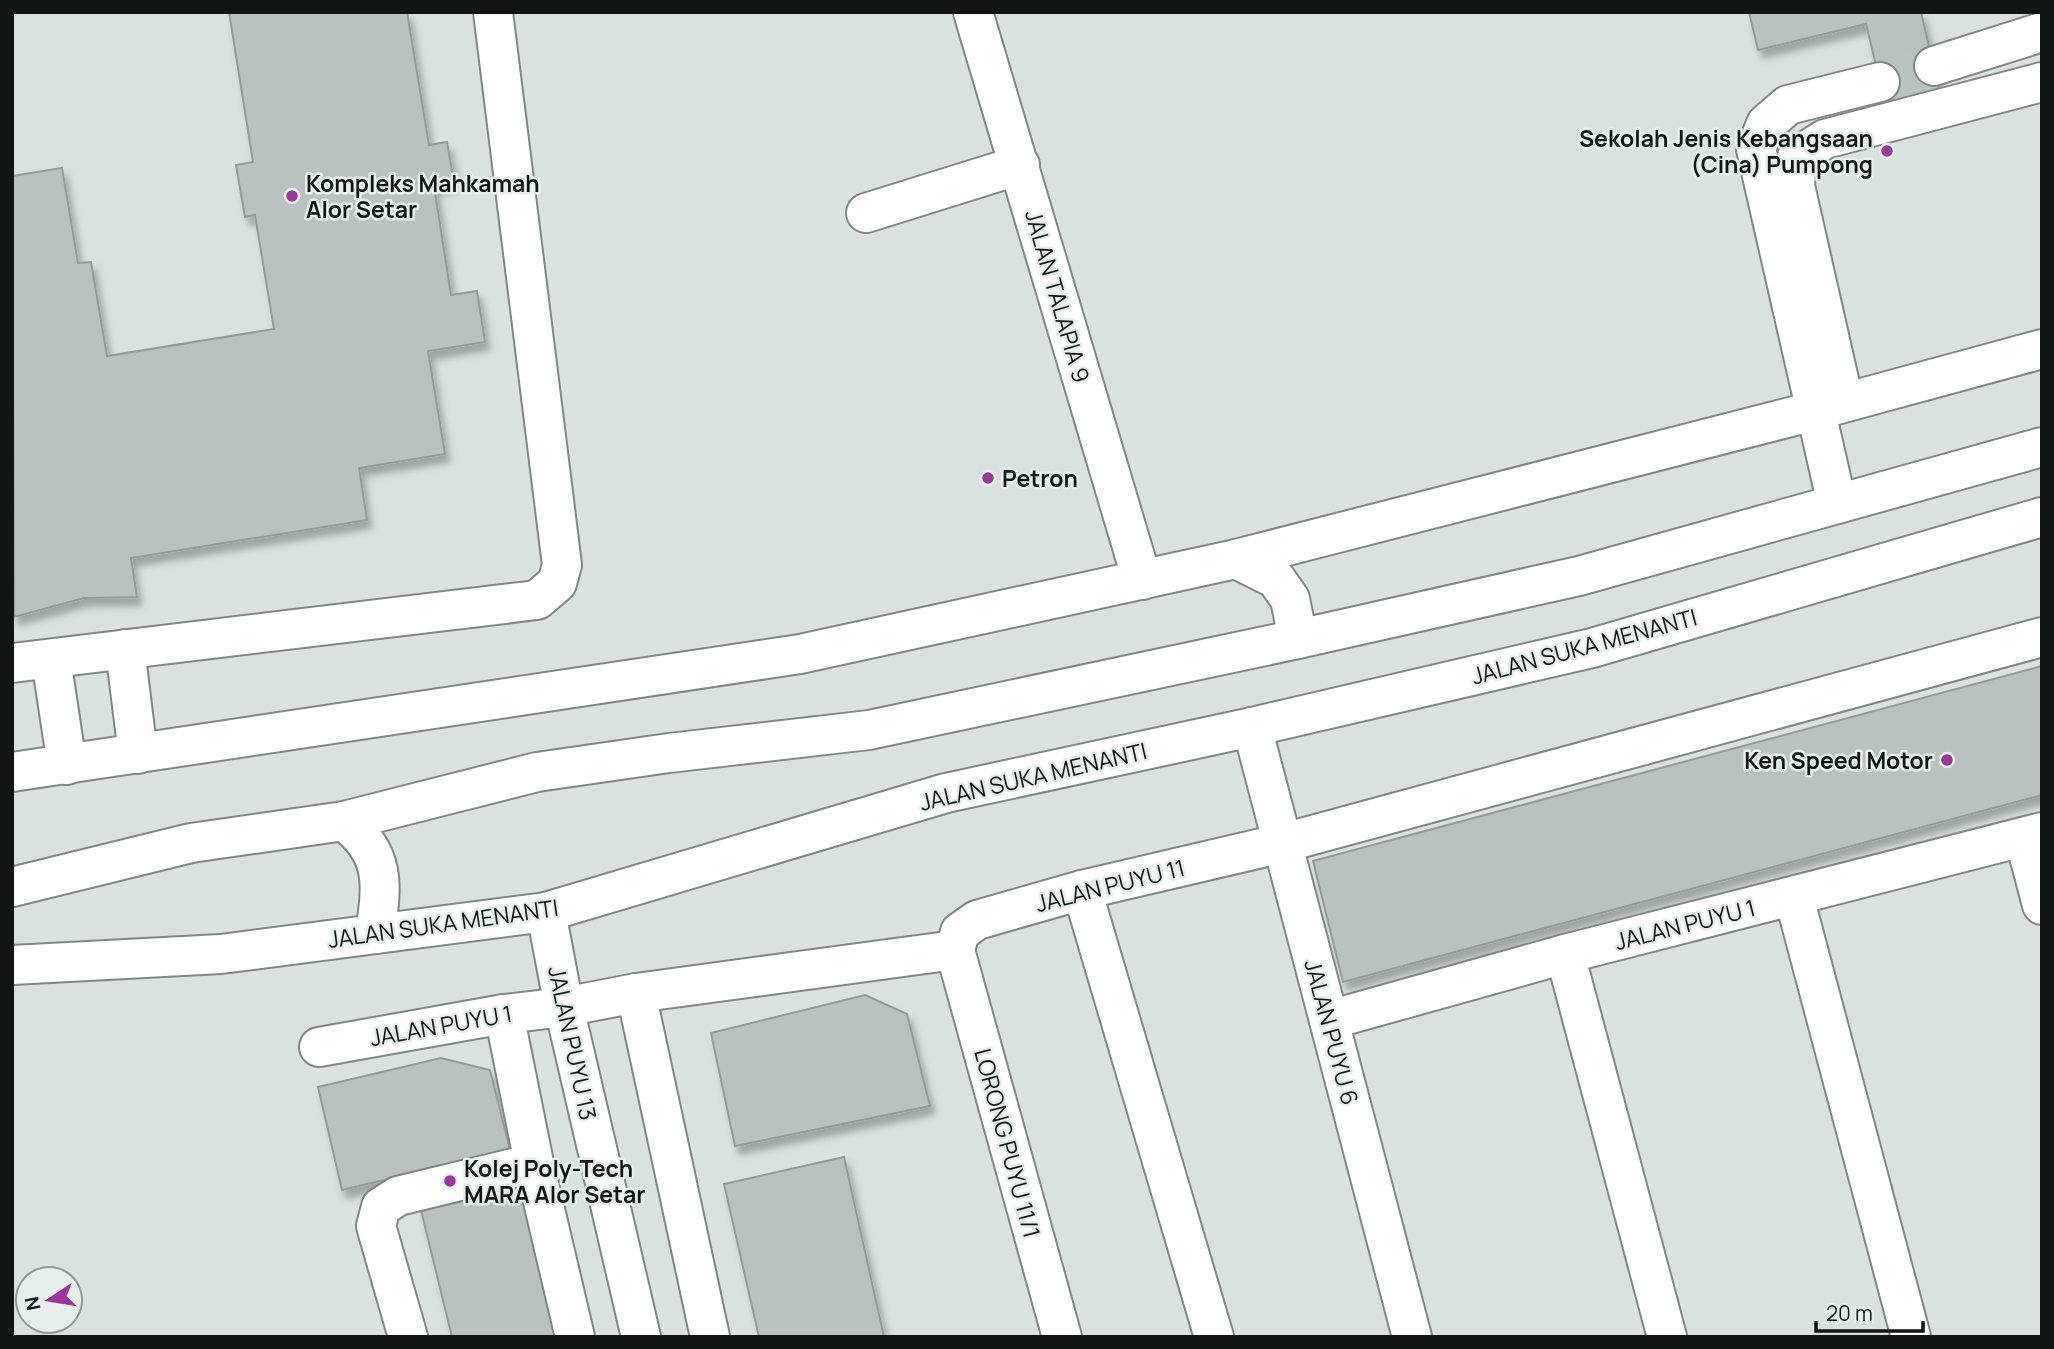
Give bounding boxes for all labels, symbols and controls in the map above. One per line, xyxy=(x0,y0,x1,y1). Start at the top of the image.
place label: Sekolah Jenis Kebangsaan (Cina) Pumpong xyxy=(1579,122,1873,180)
marker: Sekolah Jenis Kebangsaan (Cina) Pumpong xyxy=(1879,143,1895,159)
place label: Kompleks Mahkamah Alor Setar xyxy=(306,167,540,225)
marker: Kompleks Mahkamah Alor Setar xyxy=(284,188,300,204)
street label: JALAN TALAPIA 9 xyxy=(1018,206,1098,386)
place label: Petron xyxy=(1002,462,1078,494)
marker: Petron xyxy=(980,470,996,486)
street label: JALAN SUKA MENANTI xyxy=(1468,600,1700,692)
street label: JALAN SUKA MENANTI xyxy=(916,734,1150,818)
place label: Ken Speed Motor xyxy=(1744,744,1933,776)
marker: Ken Speed Motor xyxy=(1939,752,1955,768)
street label: JALAN PUYU 11 xyxy=(1032,851,1188,919)
street label: JALAN SUKA MENANTI xyxy=(326,891,560,955)
street label: JALAN PUYU 1 xyxy=(1611,891,1759,957)
street label: JALAN PUYU 6 xyxy=(1297,956,1367,1108)
street label: JALAN PUYU 13 xyxy=(541,963,605,1123)
street label: JALAN PUYU 1 xyxy=(367,997,515,1053)
street label: LORONG PUYU 11/1 xyxy=(967,1045,1049,1241)
place label: Kolej Poly-Tech MARA Alor Setar xyxy=(464,1152,646,1210)
marker: Kolej Poly-Tech MARA Alor Setar xyxy=(442,1173,458,1189)
north arrow xyxy=(14,1265,84,1335)
scale bar xyxy=(1816,1290,1923,1334)
text: N xyxy=(18,1294,47,1313)
text: 20 m xyxy=(1826,1299,1873,1327)

